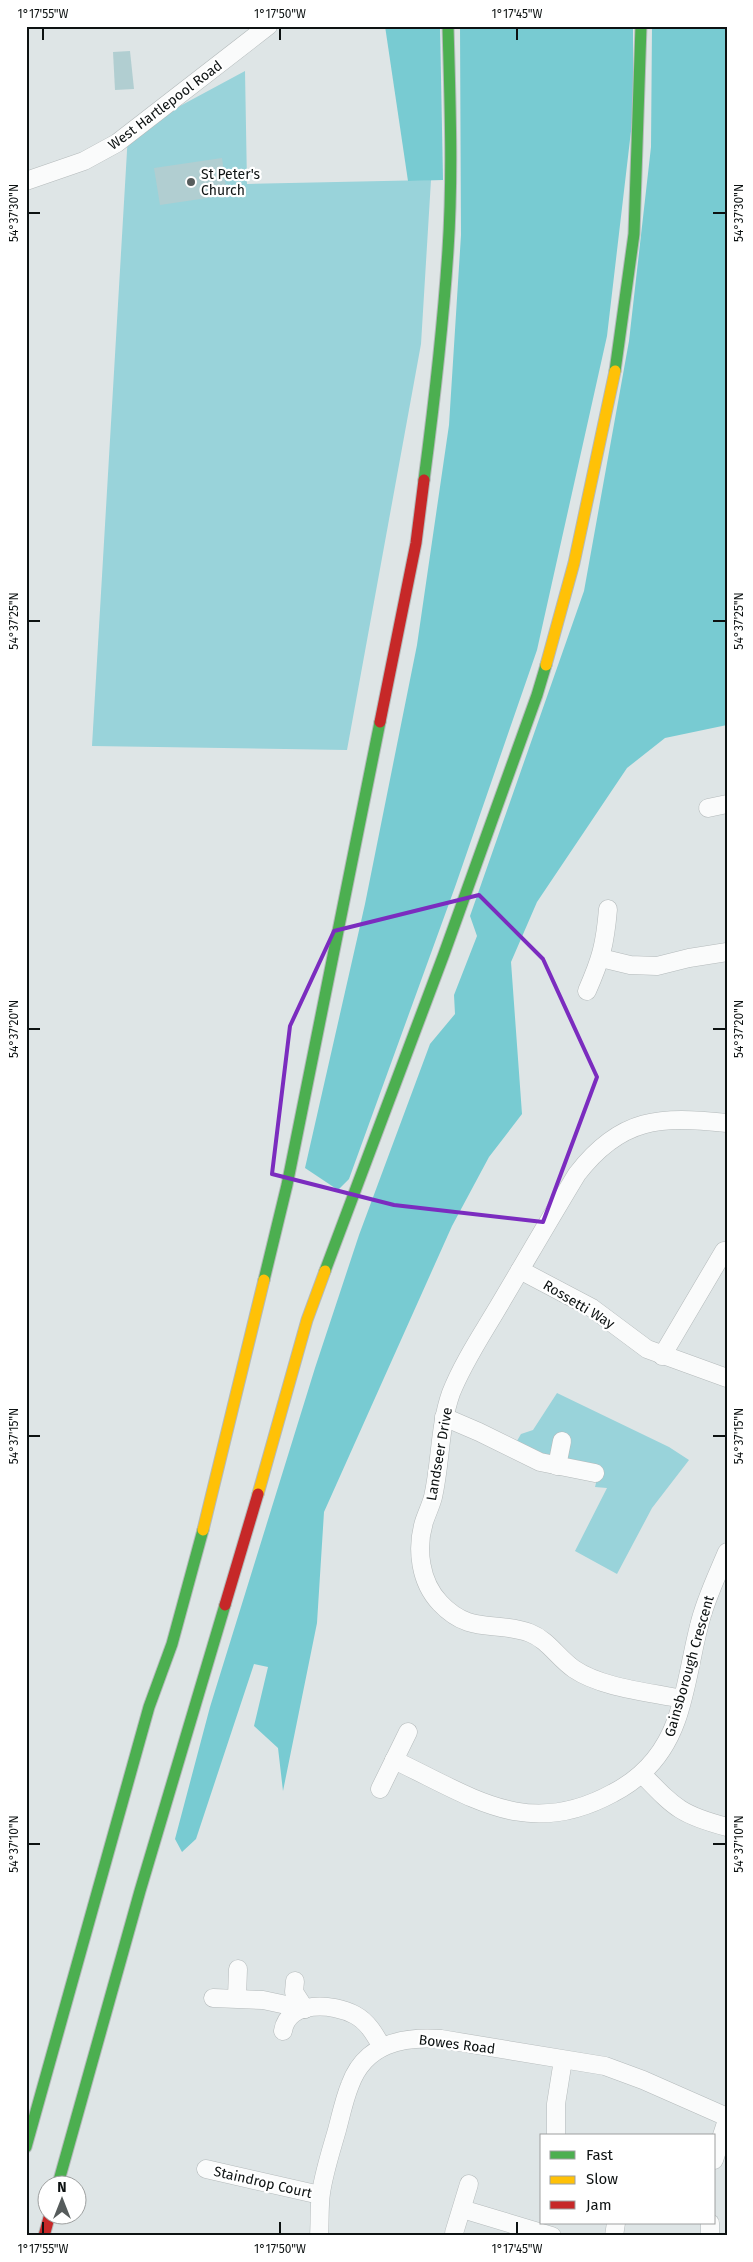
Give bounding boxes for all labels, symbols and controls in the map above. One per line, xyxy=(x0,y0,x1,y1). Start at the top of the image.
text: 1°17'55"W xyxy=(17,7,69,21)
text: 1°17'50"W xyxy=(254,7,306,21)
text: 1°17'45"W xyxy=(492,7,543,21)
street label: West Hartlepool Road xyxy=(105,57,226,154)
place label: St Peter's Church xyxy=(201,166,261,199)
marker: St Peter's Church xyxy=(185,176,197,188)
text: 54°37'30"N xyxy=(7,184,21,242)
text: 54°37'30"N xyxy=(732,184,746,242)
text: 54°37'25"N xyxy=(7,592,21,650)
text: 54°37'25"N xyxy=(732,592,746,650)
text: 54°37'20"N xyxy=(7,1000,21,1058)
text: 54°37'20"N xyxy=(732,1000,746,1058)
street label: Rossetti Way xyxy=(540,1276,618,1332)
street label: Landseer Drive xyxy=(423,1406,456,1502)
text: 54°37'15"N xyxy=(7,1408,21,1464)
text: 54°37'15"N xyxy=(732,1408,746,1464)
street label: Gainsborough Crescent xyxy=(661,1593,718,1739)
text: 54°37'10"N xyxy=(7,1815,21,1873)
text: 54°37'10"N xyxy=(732,1815,746,1873)
street label: Bowes Road xyxy=(418,2031,496,2058)
legend xyxy=(540,2134,716,2224)
text: Fast xyxy=(586,2146,613,2164)
street label: Staindrop Court xyxy=(212,2163,315,2202)
text: Slow xyxy=(586,2170,618,2188)
north arrow xyxy=(38,2174,88,2224)
text: N xyxy=(57,2179,67,2196)
text: Jam xyxy=(586,2196,612,2214)
text: 1°17'55"W xyxy=(17,2242,69,2256)
text: 1°17'50"W xyxy=(254,2242,306,2256)
text: 1°17'45"W xyxy=(492,2242,543,2256)

